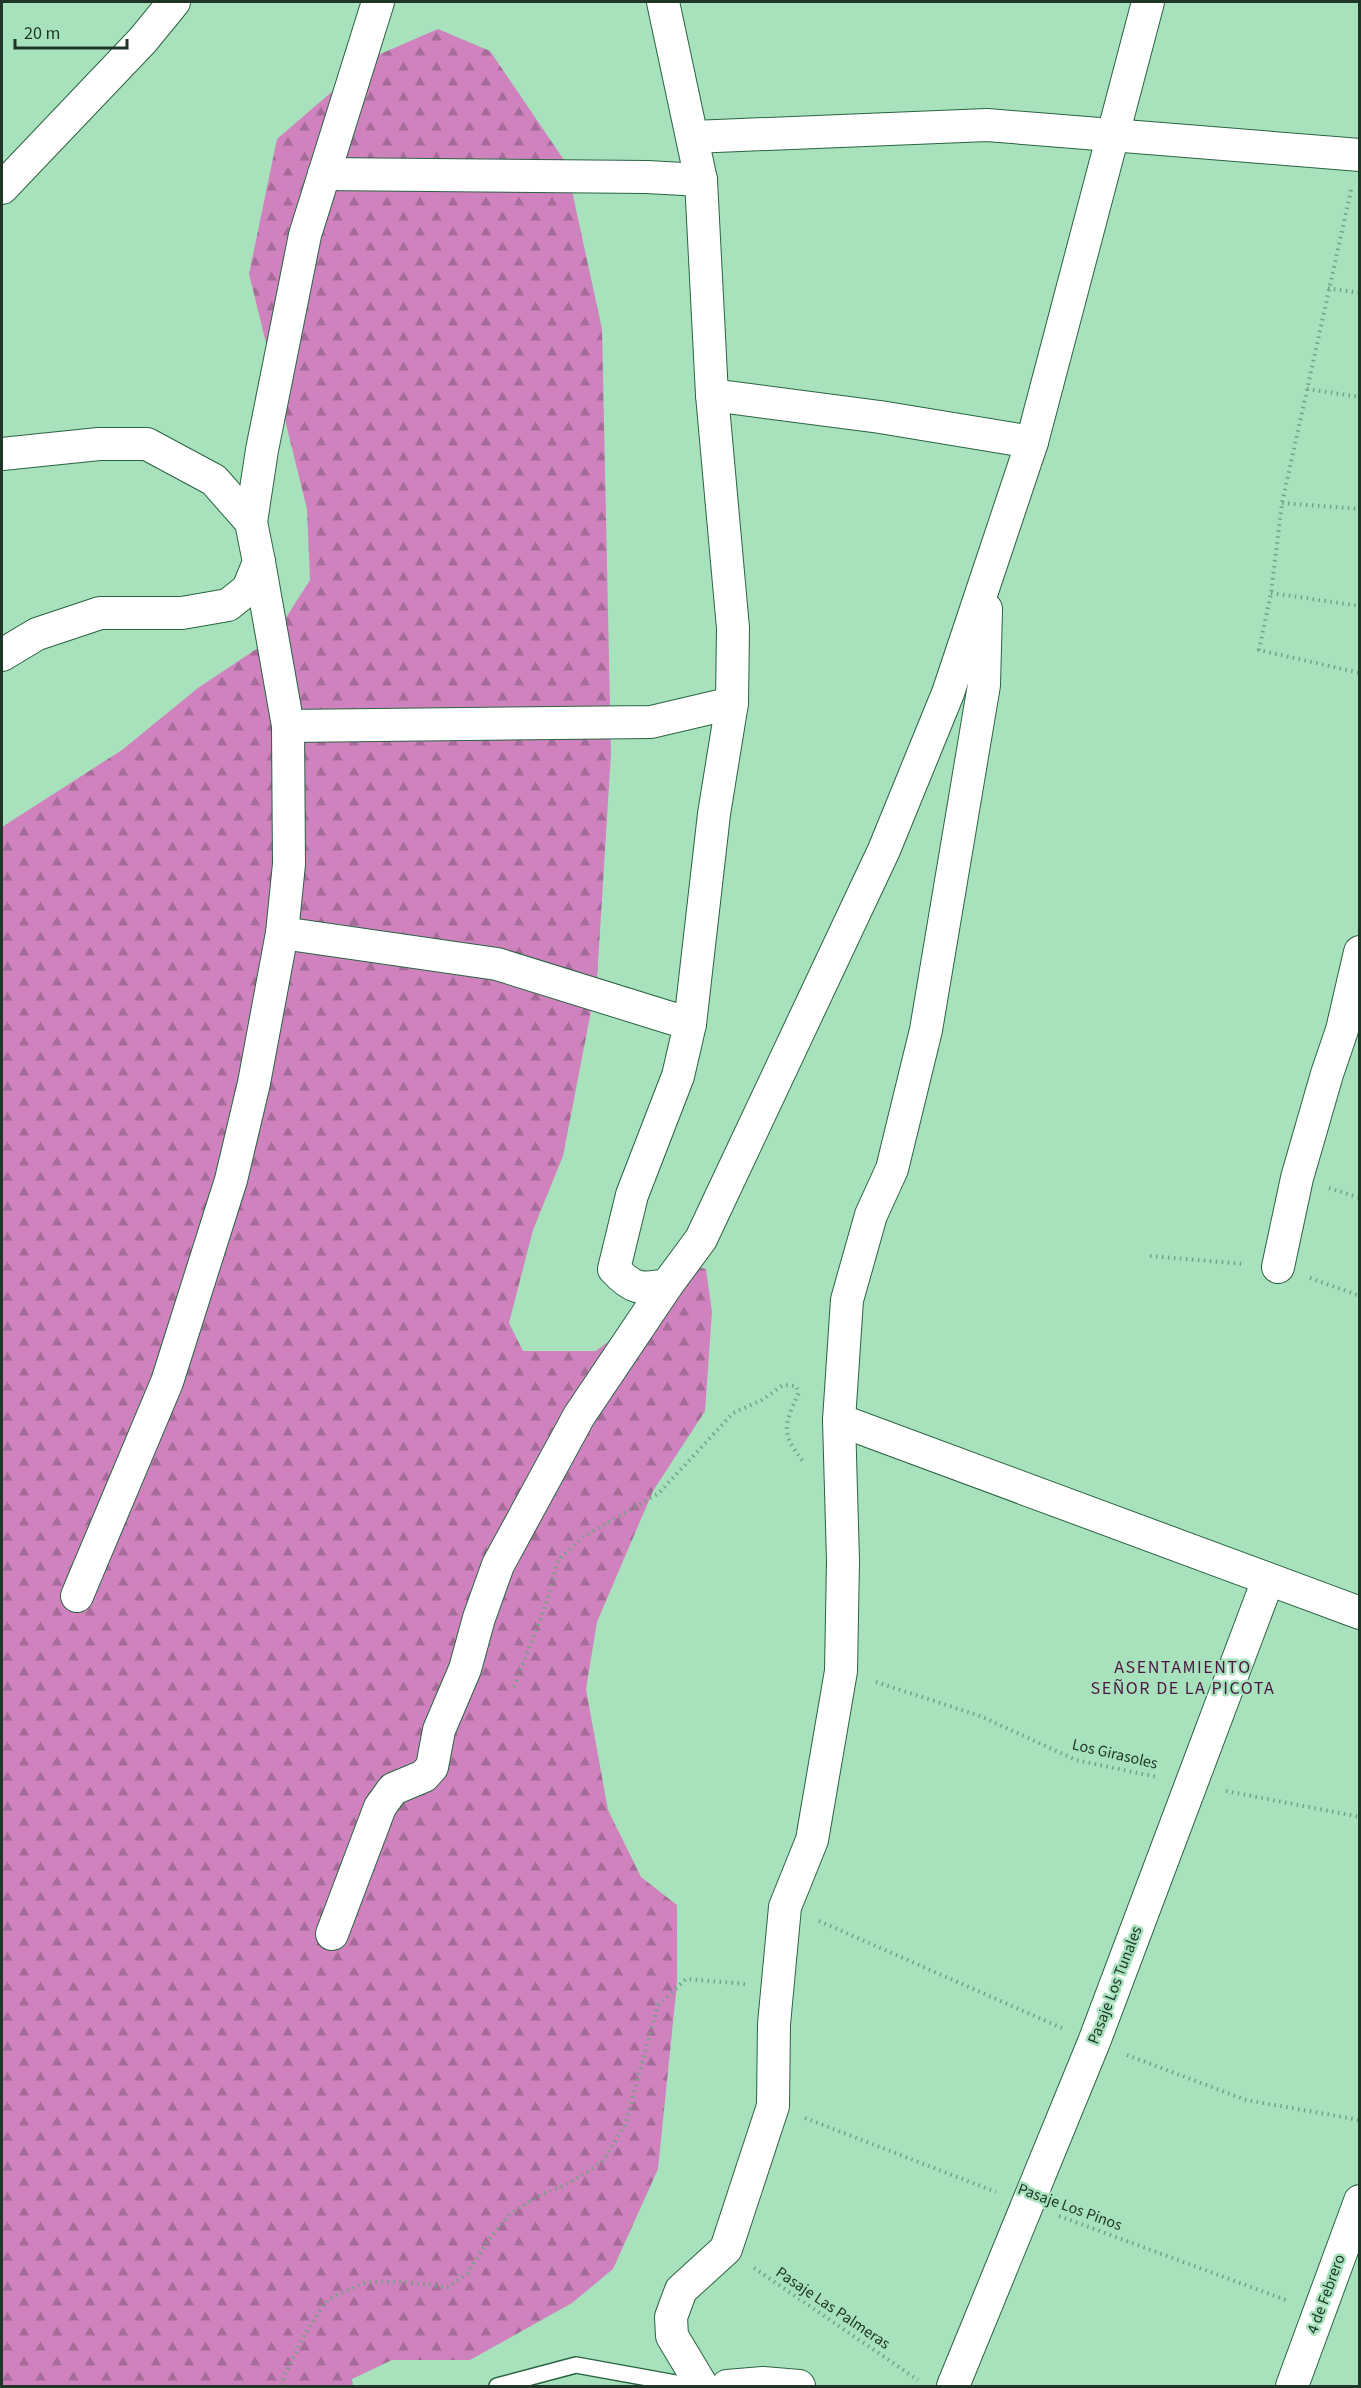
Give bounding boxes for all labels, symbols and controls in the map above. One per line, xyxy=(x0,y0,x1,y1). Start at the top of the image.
scale bar xyxy=(15,12,128,50)
text: 20 m xyxy=(24,21,60,46)
district label: ASENTAMIENTO SEÑOR DE LA PICOTA xyxy=(1091,1655,1275,1701)
street label: Los Girasoles xyxy=(1070,1733,1160,1775)
street label: Pasaje Los Tunales xyxy=(1082,1923,1148,2047)
street label: Pasaje Los Pinos xyxy=(1015,2178,1125,2236)
street label: 4 de Febrero xyxy=(1301,2251,1351,2337)
street label: Pasaje Las Palmeras xyxy=(771,2261,895,2355)

